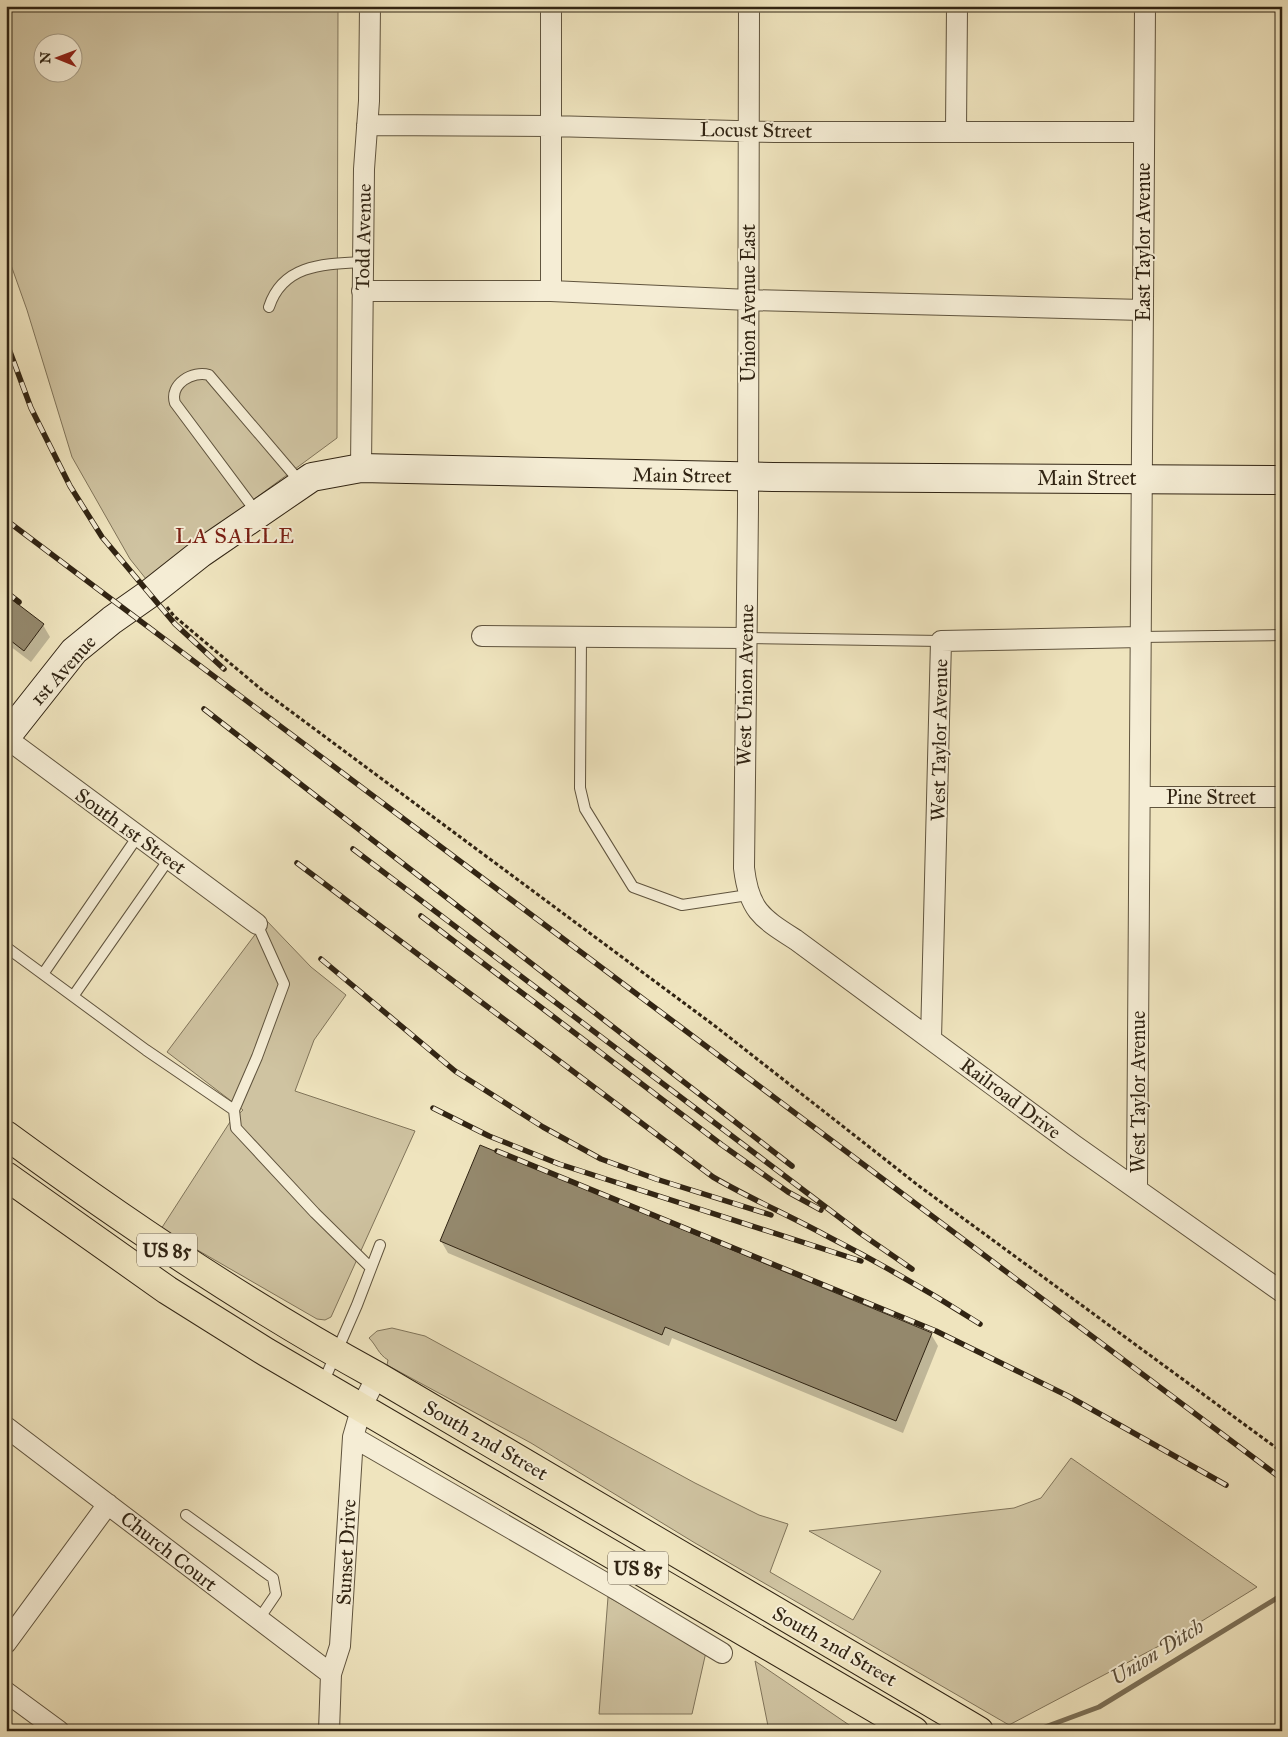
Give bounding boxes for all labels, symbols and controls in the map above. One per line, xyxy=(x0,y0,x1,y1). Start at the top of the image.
north arrow xyxy=(32,32,82,82)
text: N xyxy=(37,52,54,64)
street label: Locust Street xyxy=(700,117,812,143)
street label: East Taylor Avenue xyxy=(1131,163,1155,321)
street label: Todd Avenue xyxy=(350,183,376,291)
street label: Union Avenue East xyxy=(736,224,760,382)
street label: Main Street xyxy=(632,462,732,488)
street label: Main Street xyxy=(1037,466,1137,490)
district label: LA SALLE xyxy=(175,522,295,549)
street label: West Union Avenue xyxy=(732,604,758,766)
street label: 1st Avenue xyxy=(25,630,101,710)
street label: West Taylor Avenue xyxy=(926,659,952,821)
street label: South 1st Street xyxy=(71,783,191,879)
street label: Pine Street xyxy=(1166,785,1256,809)
street label: West Taylor Avenue xyxy=(1126,1011,1150,1173)
street label: Railroad Drive xyxy=(956,1052,1066,1144)
road number: US 85 xyxy=(137,1234,197,1266)
street label: South 2nd Street xyxy=(420,1395,552,1485)
street label: Sunset Drive xyxy=(331,1498,361,1606)
street label: Church Court xyxy=(116,1506,222,1596)
road number: US 85 xyxy=(608,1552,668,1585)
street label: South 2nd Street xyxy=(769,1601,901,1691)
water label: Union Ditch xyxy=(1105,1613,1209,1691)

